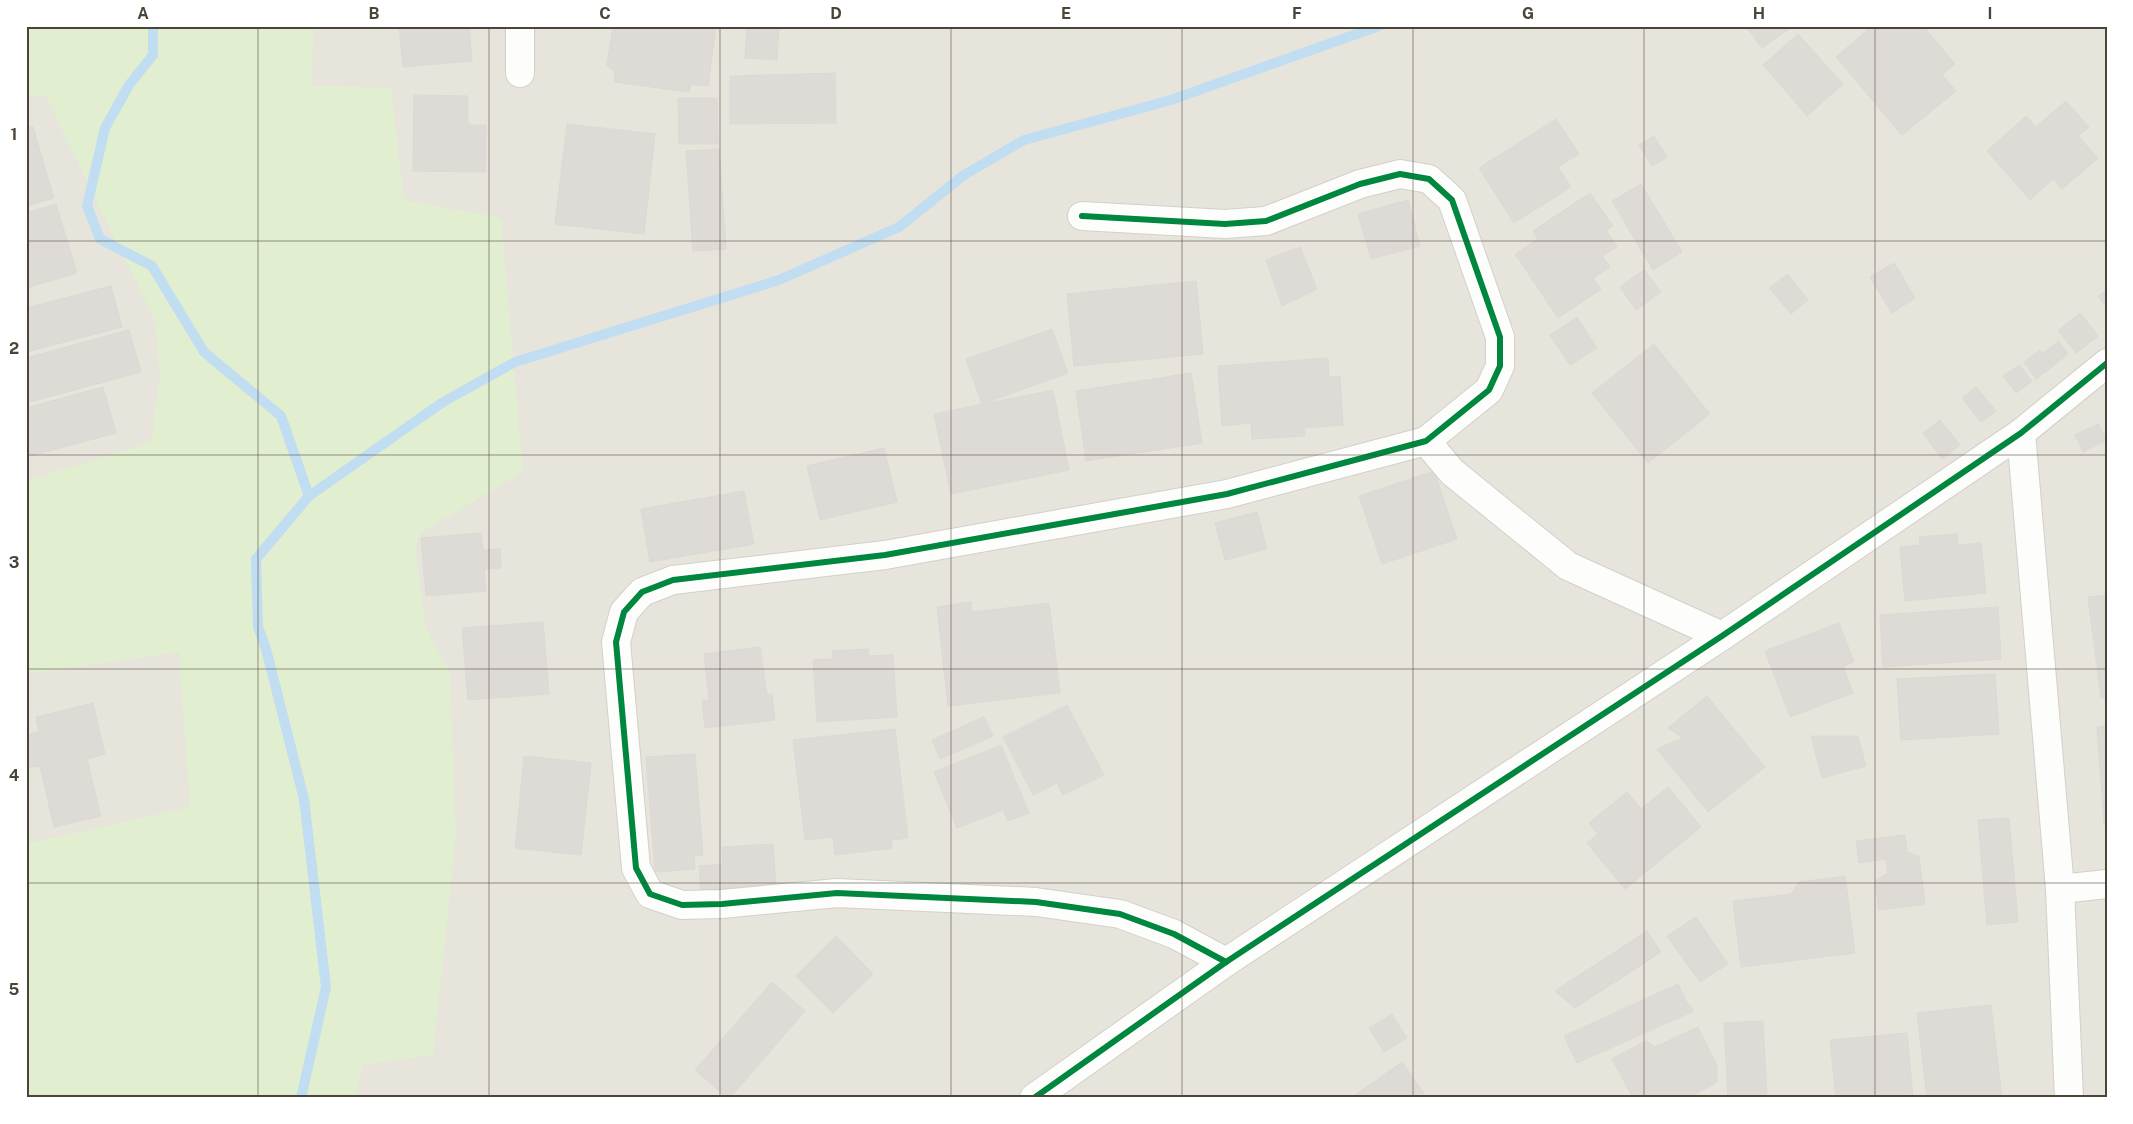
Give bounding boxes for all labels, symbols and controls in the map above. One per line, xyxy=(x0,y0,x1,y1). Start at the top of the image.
text: A xyxy=(137,4,149,23)
text: B xyxy=(369,4,380,23)
text: C xyxy=(599,4,611,23)
text: D xyxy=(830,4,842,23)
text: E xyxy=(1061,4,1071,23)
text: F xyxy=(1292,4,1302,23)
text: G xyxy=(1522,4,1534,23)
text: H xyxy=(1753,4,1765,23)
text: I xyxy=(1988,4,1992,23)
text: 1 xyxy=(11,125,17,144)
text: 2 xyxy=(9,339,19,358)
text: 3 xyxy=(9,553,19,572)
text: 4 xyxy=(9,766,20,785)
text: 5 xyxy=(9,980,20,999)

